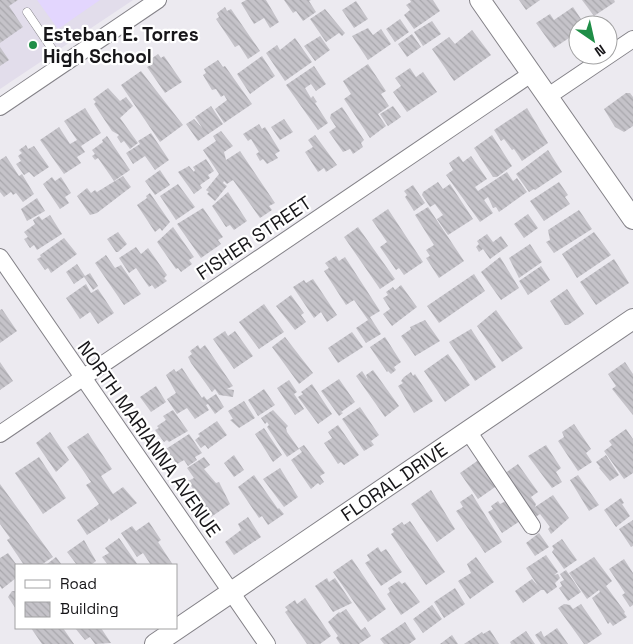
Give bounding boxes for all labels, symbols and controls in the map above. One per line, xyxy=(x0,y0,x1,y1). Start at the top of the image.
north arrow xyxy=(568,15,618,65)
place label: Esteban E. Torres High School xyxy=(43,22,199,69)
marker: Esteban E. Torres High School xyxy=(27,39,39,51)
text: N xyxy=(591,41,609,61)
street label: FISHER STREET xyxy=(192,190,316,286)
street label: NORTH MARIANNA AVENUE xyxy=(72,336,226,542)
street label: FLORAL DRIVE xyxy=(336,436,452,527)
legend xyxy=(15,564,178,629)
text: Road xyxy=(60,574,97,593)
text: Building xyxy=(60,599,119,618)

